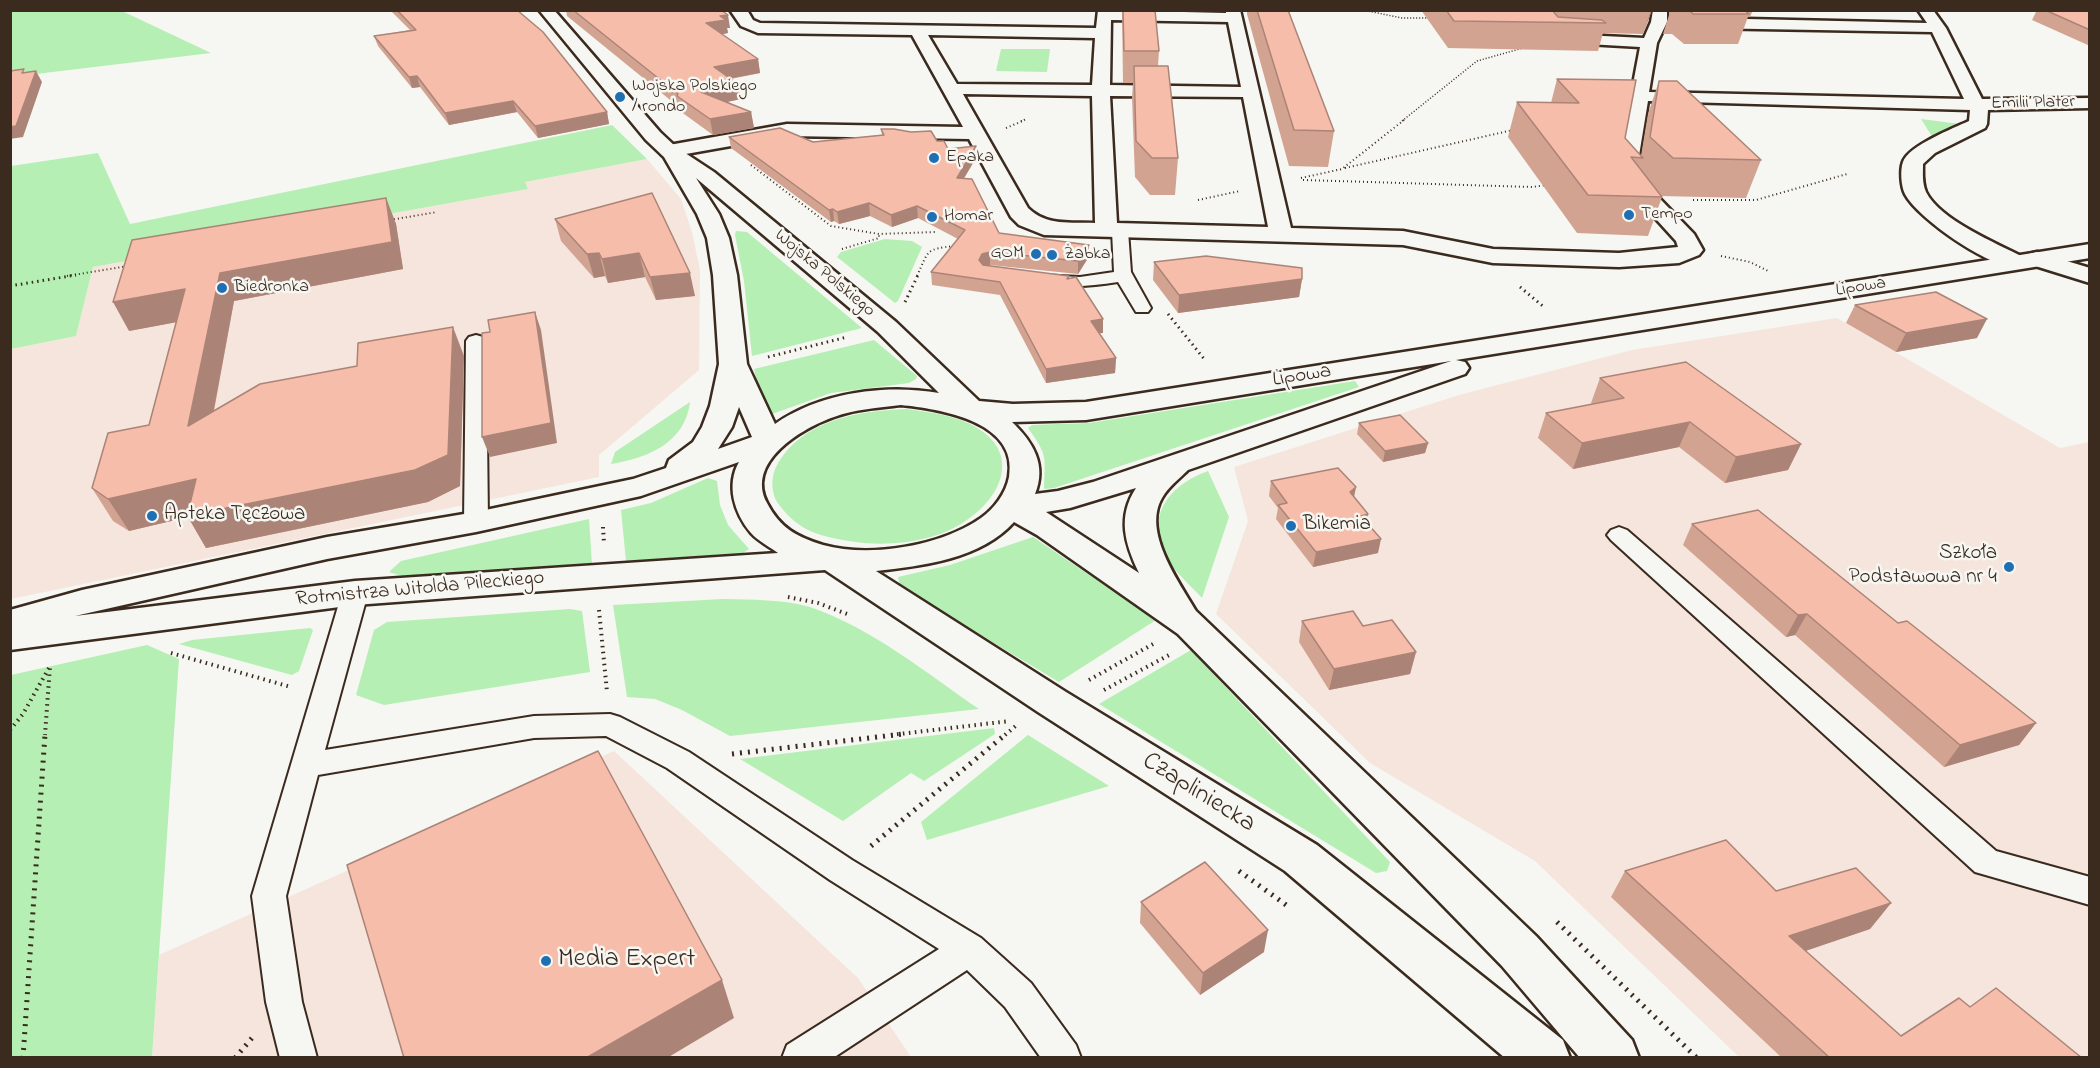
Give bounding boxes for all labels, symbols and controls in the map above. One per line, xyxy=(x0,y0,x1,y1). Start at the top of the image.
place label: Wojska Polskiego / rondo xyxy=(632,76,757,118)
marker: Wojska Polskiego / rondo xyxy=(613,90,627,104)
street label: Emilii Plater xyxy=(1991,92,2075,116)
place label: Epaka xyxy=(946,147,994,169)
marker: Epaka xyxy=(927,151,941,165)
place label: Tempo xyxy=(1641,204,1692,226)
place label: Homar xyxy=(944,206,993,228)
marker: Tempo xyxy=(1622,208,1636,222)
marker: Homar xyxy=(925,210,939,224)
street label: Wojska Polskiego xyxy=(769,226,879,322)
place label: GOM xyxy=(991,243,1024,265)
place label: Żabka xyxy=(1064,244,1111,266)
marker: GOM xyxy=(1029,247,1043,261)
marker: Żabka xyxy=(1045,248,1059,262)
street label: Lipowa xyxy=(1834,273,1888,303)
place label: Biedronka xyxy=(234,277,309,299)
marker: Biedronka xyxy=(215,281,229,295)
street label: Lipowa xyxy=(1271,360,1333,394)
place label: Apteka Tęczowa xyxy=(164,503,305,529)
marker: Apteka Tęczowa xyxy=(145,509,159,523)
place label: Bikemia xyxy=(1303,513,1371,539)
marker: Bikemia xyxy=(1284,519,1298,533)
place label: Szkoła Podstawowa nr 4 xyxy=(1849,542,1997,592)
marker: Szkoła Podstawowa nr 4 xyxy=(2002,560,2016,574)
street label: Rotmistrza Witolda Pileckiego xyxy=(295,567,545,613)
street label: Czapliniecka xyxy=(1136,747,1260,841)
place label: Media Expert xyxy=(558,945,695,977)
marker: Media Expert xyxy=(539,954,553,968)

